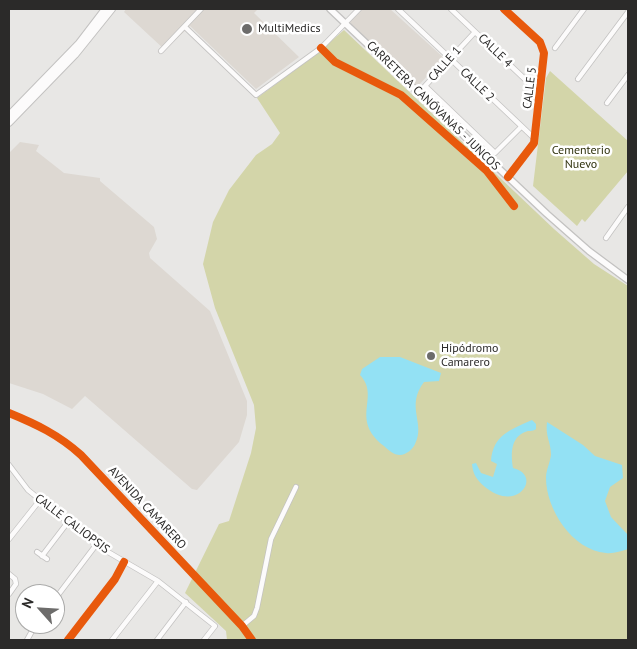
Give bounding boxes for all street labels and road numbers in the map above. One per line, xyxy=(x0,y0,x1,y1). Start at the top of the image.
street label: CALLE 4 xyxy=(475,31,515,71)
street label: CARRETERA CANÓVANAS - JUNCOS xyxy=(363,38,503,174)
street label: CALLE 1 xyxy=(426,44,464,84)
street label: CALLE 2 xyxy=(457,65,497,105)
street label: CALLE 5 xyxy=(520,66,540,110)
street label: AVENIDA CAMARERO xyxy=(105,464,189,552)
street label: CALLE CALIOPSIS xyxy=(32,491,112,557)

